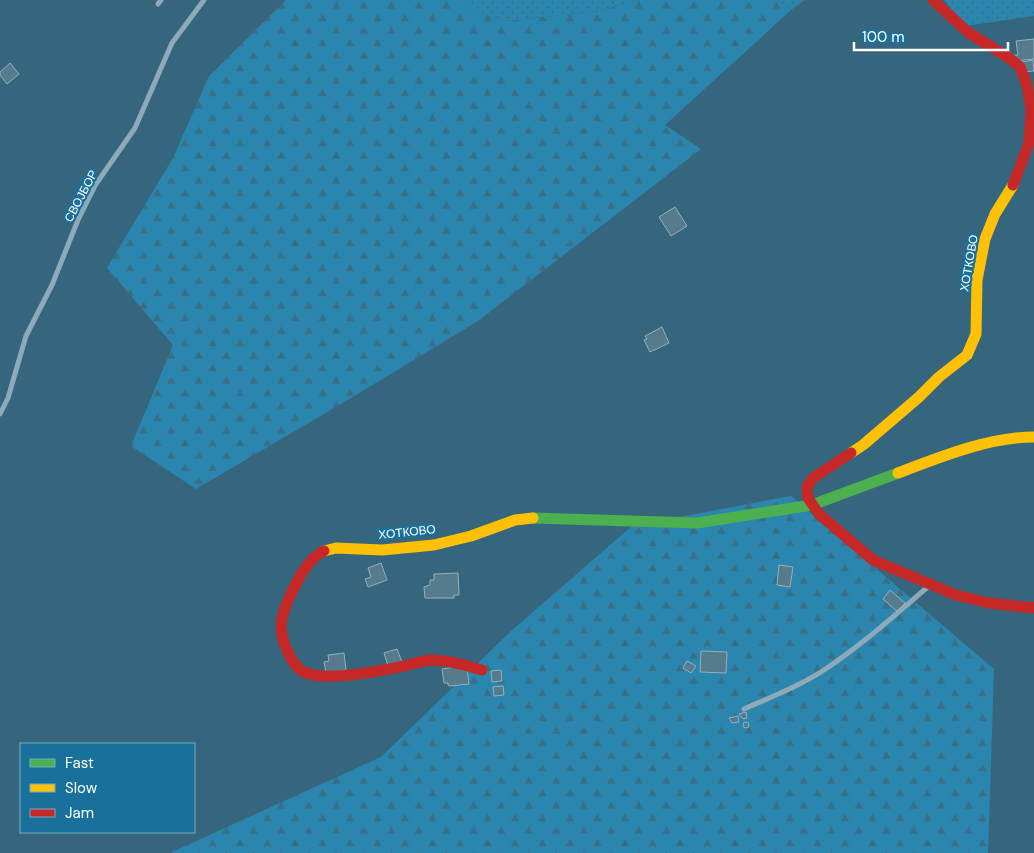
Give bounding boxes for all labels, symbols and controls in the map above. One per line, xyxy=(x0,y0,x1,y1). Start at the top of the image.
scale bar xyxy=(854,20,1008,52)
text: 100 m xyxy=(862,27,905,47)
street label: СВОЈБОР xyxy=(61,167,101,225)
street label: ХОТКОВО xyxy=(956,233,982,293)
street label: ХОТКОВО xyxy=(378,521,436,543)
legend xyxy=(20,743,195,833)
text: Fast xyxy=(65,753,94,773)
text: Slow xyxy=(65,778,98,798)
text: Jam xyxy=(65,803,94,823)

